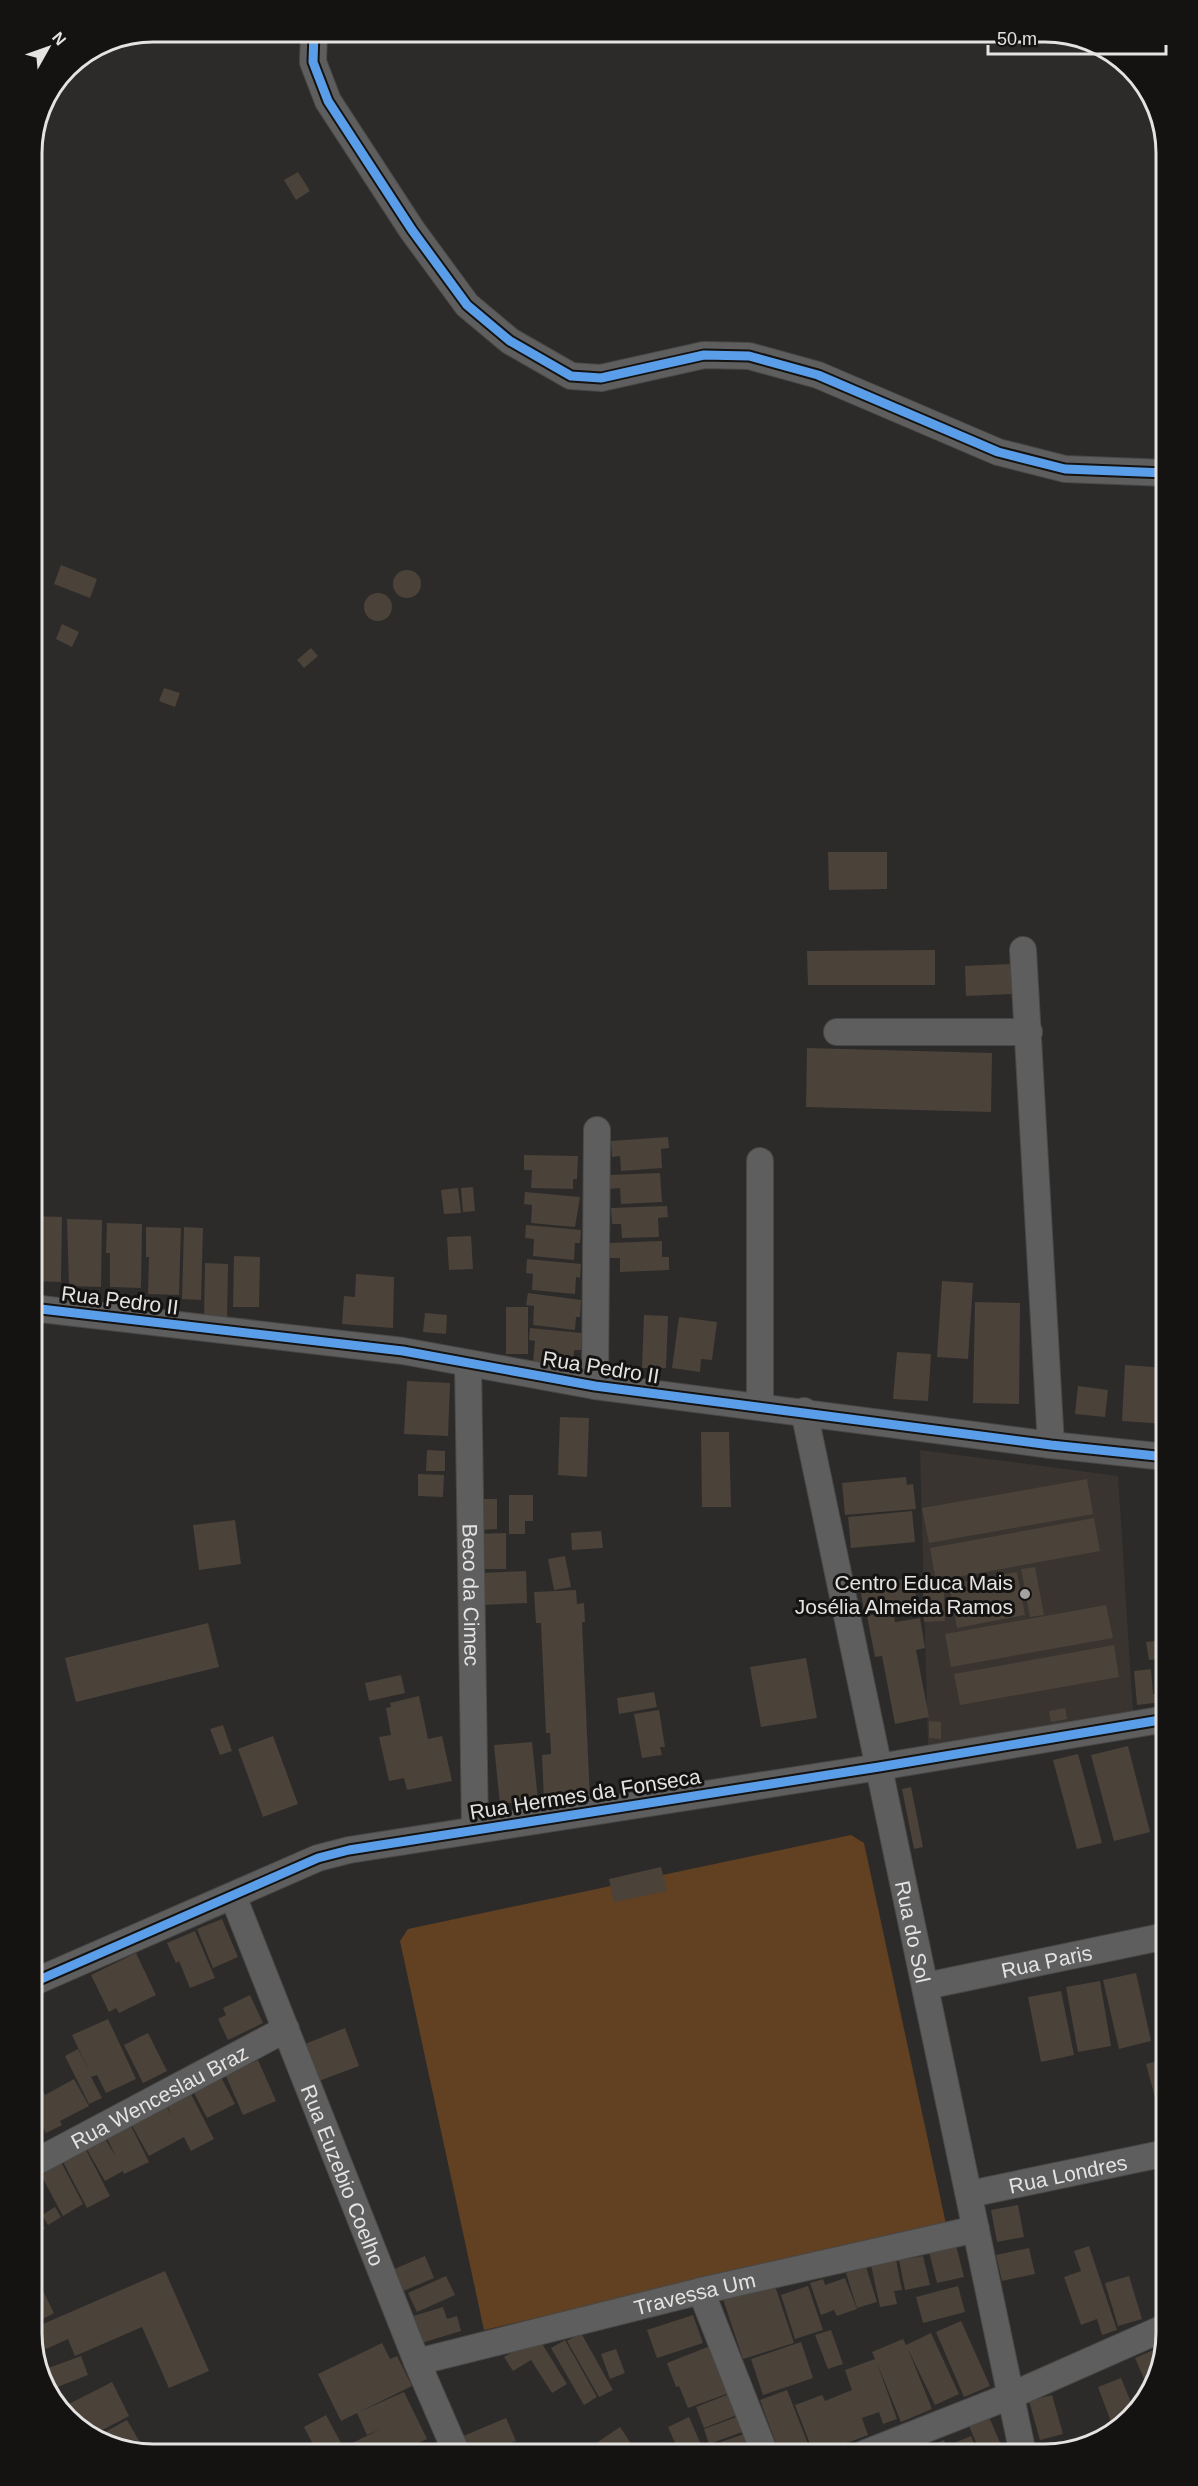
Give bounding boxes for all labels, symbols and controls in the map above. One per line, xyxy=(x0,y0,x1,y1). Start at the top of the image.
north arrow xyxy=(18,18,78,78)
scale bar xyxy=(988,18,1166,56)
text: N xyxy=(49,29,69,49)
text: 50 m xyxy=(997,29,1037,49)
street label: Rua Pedro II xyxy=(60,1281,180,1319)
street label: Rua Pedro II xyxy=(541,1346,661,1388)
street label: Beco da Cimec xyxy=(459,1524,484,1666)
place label: Centro Educa Mais Josélia Almeida Ramos xyxy=(795,1571,1013,1618)
marker: Centro Educa Mais Josélia Almeida Ramos xyxy=(1018,1587,1032,1601)
street label: Rua Hermes da Fonseca xyxy=(468,1764,702,1824)
street label: Rua do Sol xyxy=(891,1878,935,1985)
street label: Rua Paris xyxy=(999,1940,1094,1982)
street label: Rua Wenceslau Braz xyxy=(67,2040,252,2153)
street label: Rua Euzebio Coelho xyxy=(297,2081,389,2269)
street label: Rua Londres xyxy=(1007,2150,1129,2197)
street label: Travessa Um xyxy=(631,2268,758,2319)

